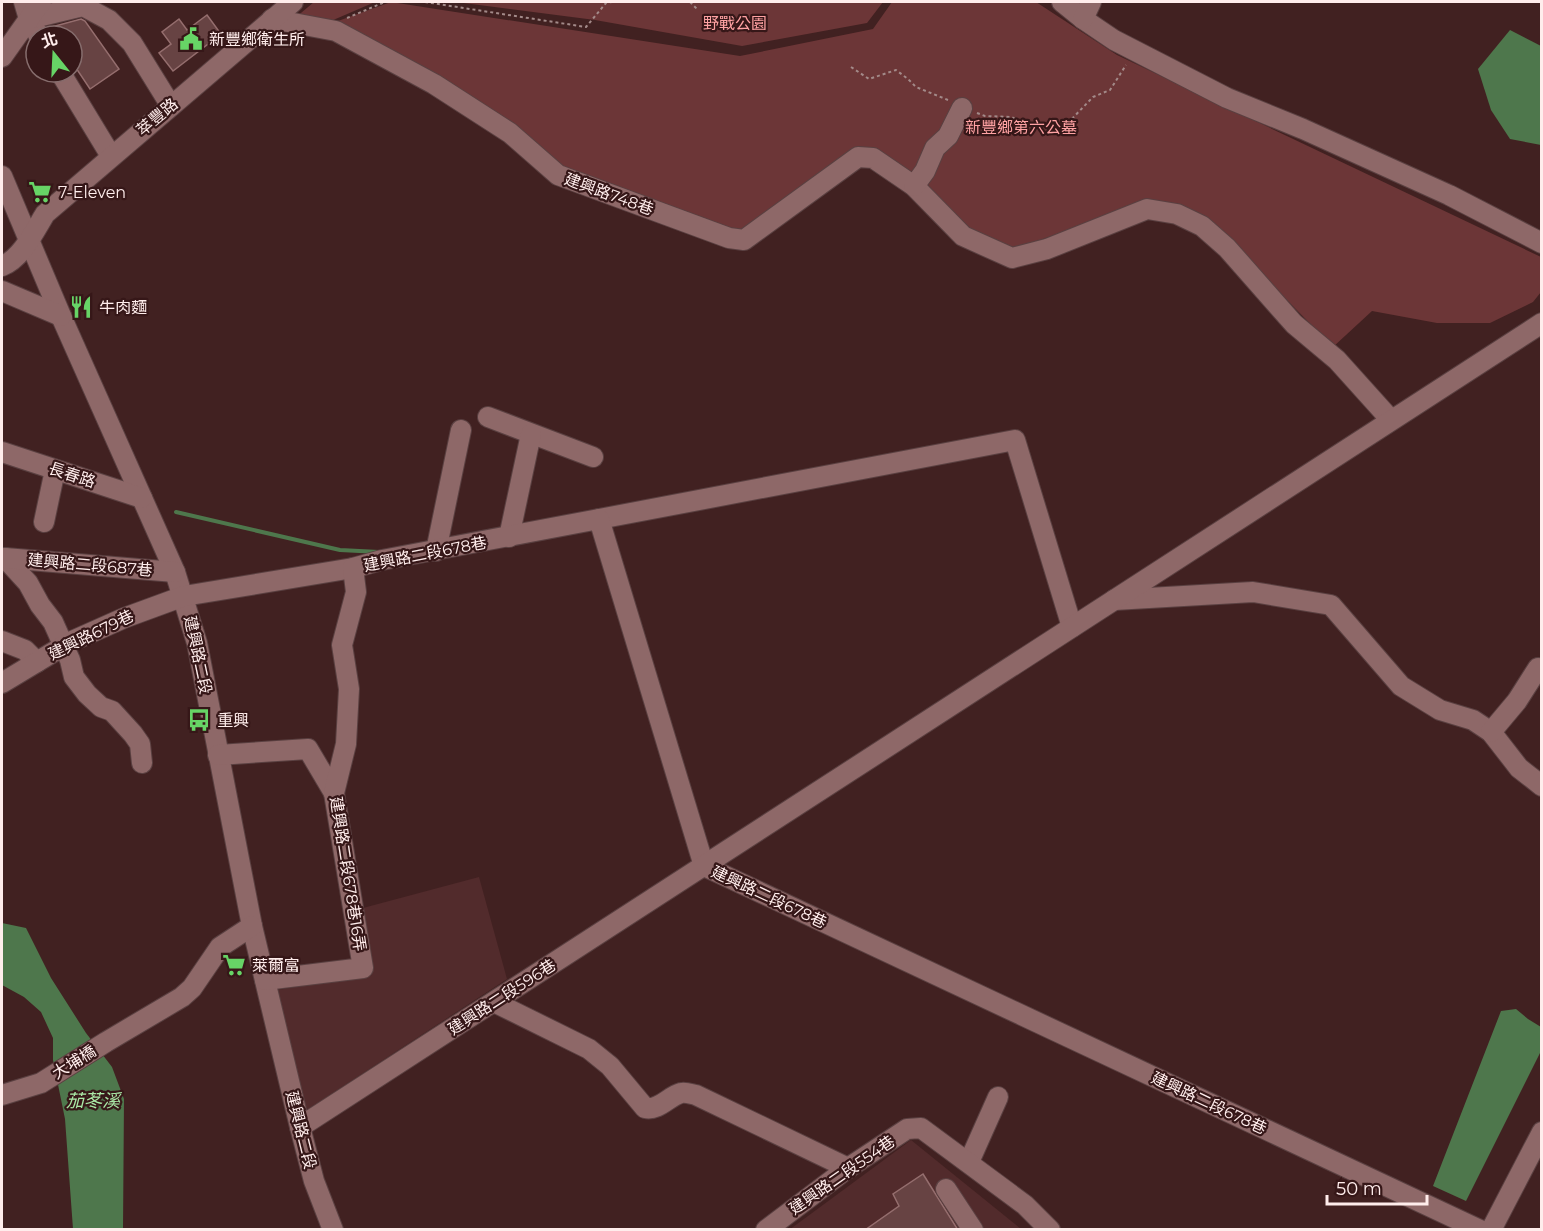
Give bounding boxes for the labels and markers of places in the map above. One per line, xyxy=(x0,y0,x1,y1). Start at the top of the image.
public building icon: 新豐鄉衛生所 xyxy=(178,26,204,52)
place label: 新豐鄉衛生所 xyxy=(209,30,305,49)
supermarket icon: 7-Eleven xyxy=(27,179,53,205)
place label: 7-Eleven xyxy=(58,183,126,202)
restaurant icon: 牛肉麵 xyxy=(68,294,94,320)
place label: 牛肉麵 xyxy=(99,298,147,317)
bus stop icon: 重興 xyxy=(186,707,212,733)
place label: 重興 xyxy=(217,711,249,730)
supermarket icon: 萊爾富 xyxy=(221,952,247,978)
place label: 萊爾富 xyxy=(252,956,300,975)

